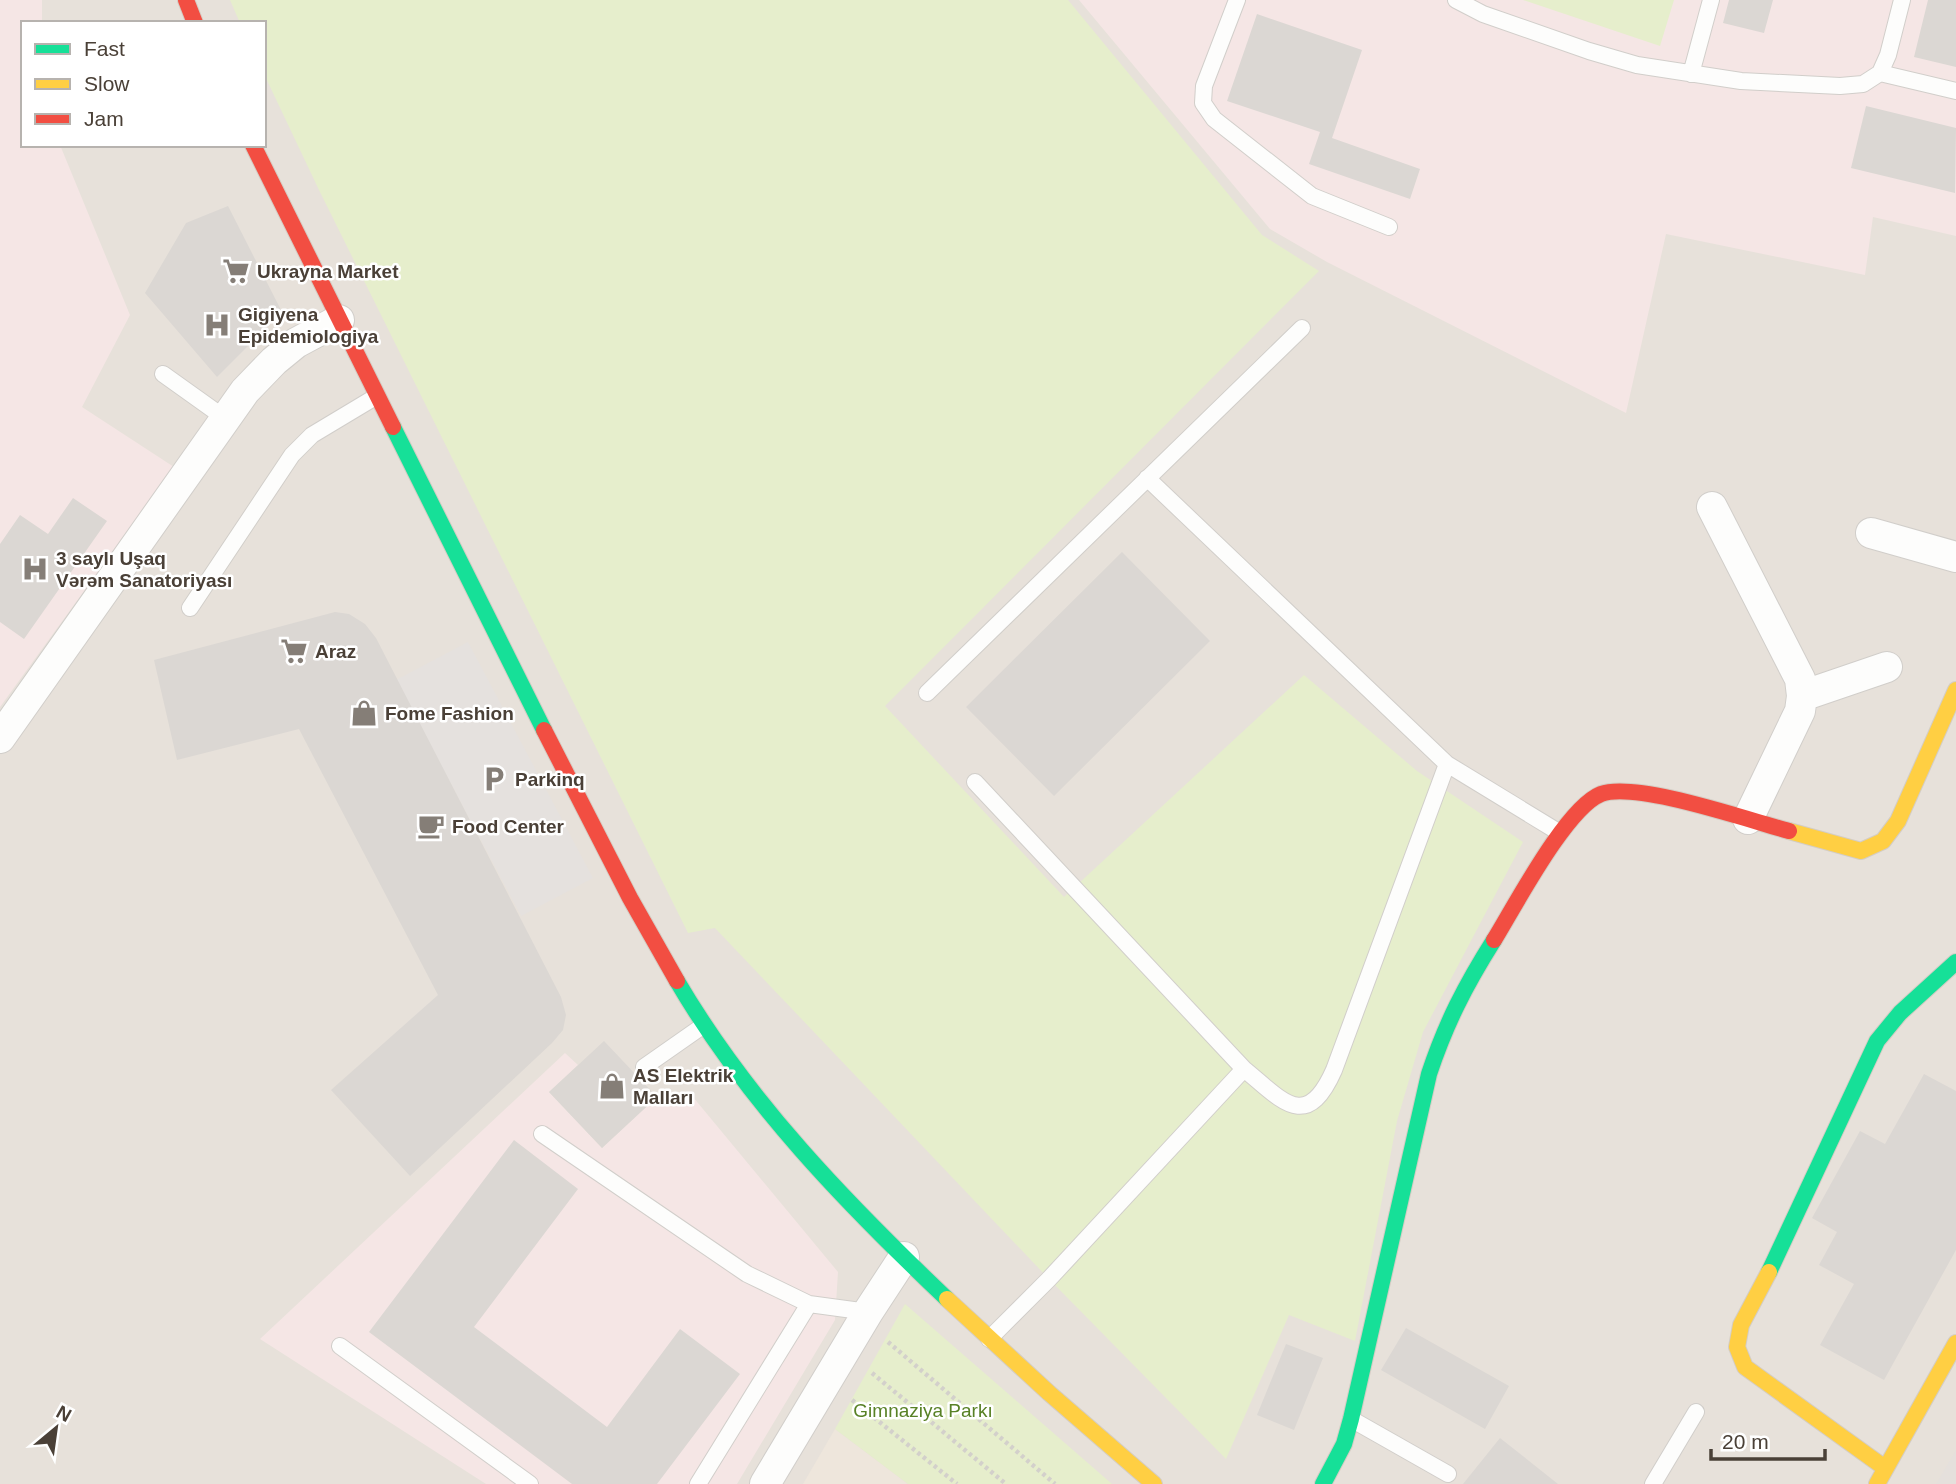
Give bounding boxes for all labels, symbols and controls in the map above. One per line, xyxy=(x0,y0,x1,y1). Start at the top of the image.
legend xyxy=(21,21,266,147)
text: Fast xyxy=(84,37,125,60)
text: Slow xyxy=(84,72,130,95)
text: Jam xyxy=(84,107,124,130)
supermarket icon: Ukrayna Market xyxy=(221,256,251,286)
place label: Ukrayna Market xyxy=(257,261,399,282)
place label: Gigiyena Epidemiologiya xyxy=(238,304,379,347)
hospital icon: Gigiyena Epidemiologiya xyxy=(202,310,232,340)
place label: 3 saylı Uşaq Vərəm Sanatoriyası xyxy=(56,548,232,591)
hospital icon: 3 saylı Uşaq Vərəm Sanatoriyası xyxy=(20,554,50,584)
supermarket icon: Araz xyxy=(279,636,309,666)
place label: Araz xyxy=(315,641,356,662)
shop icon: Fome Fashion xyxy=(349,698,379,728)
place label: Fome Fashion xyxy=(385,703,514,724)
parking icon: Parkinq xyxy=(479,764,509,794)
place label: Parkinq xyxy=(515,769,585,790)
cafe icon: Food Center xyxy=(416,811,446,841)
place label: Food Center xyxy=(452,816,564,837)
place label: AS Elektrik Malları xyxy=(633,1065,734,1108)
shop icon: AS Elektrik Malları xyxy=(597,1071,627,1101)
north arrow xyxy=(21,1393,91,1463)
park label: Gimnaziya Parkı xyxy=(853,1400,993,1421)
text: N xyxy=(53,1401,75,1426)
scale bar xyxy=(1711,1418,1825,1462)
text: 20 m xyxy=(1722,1430,1769,1453)

